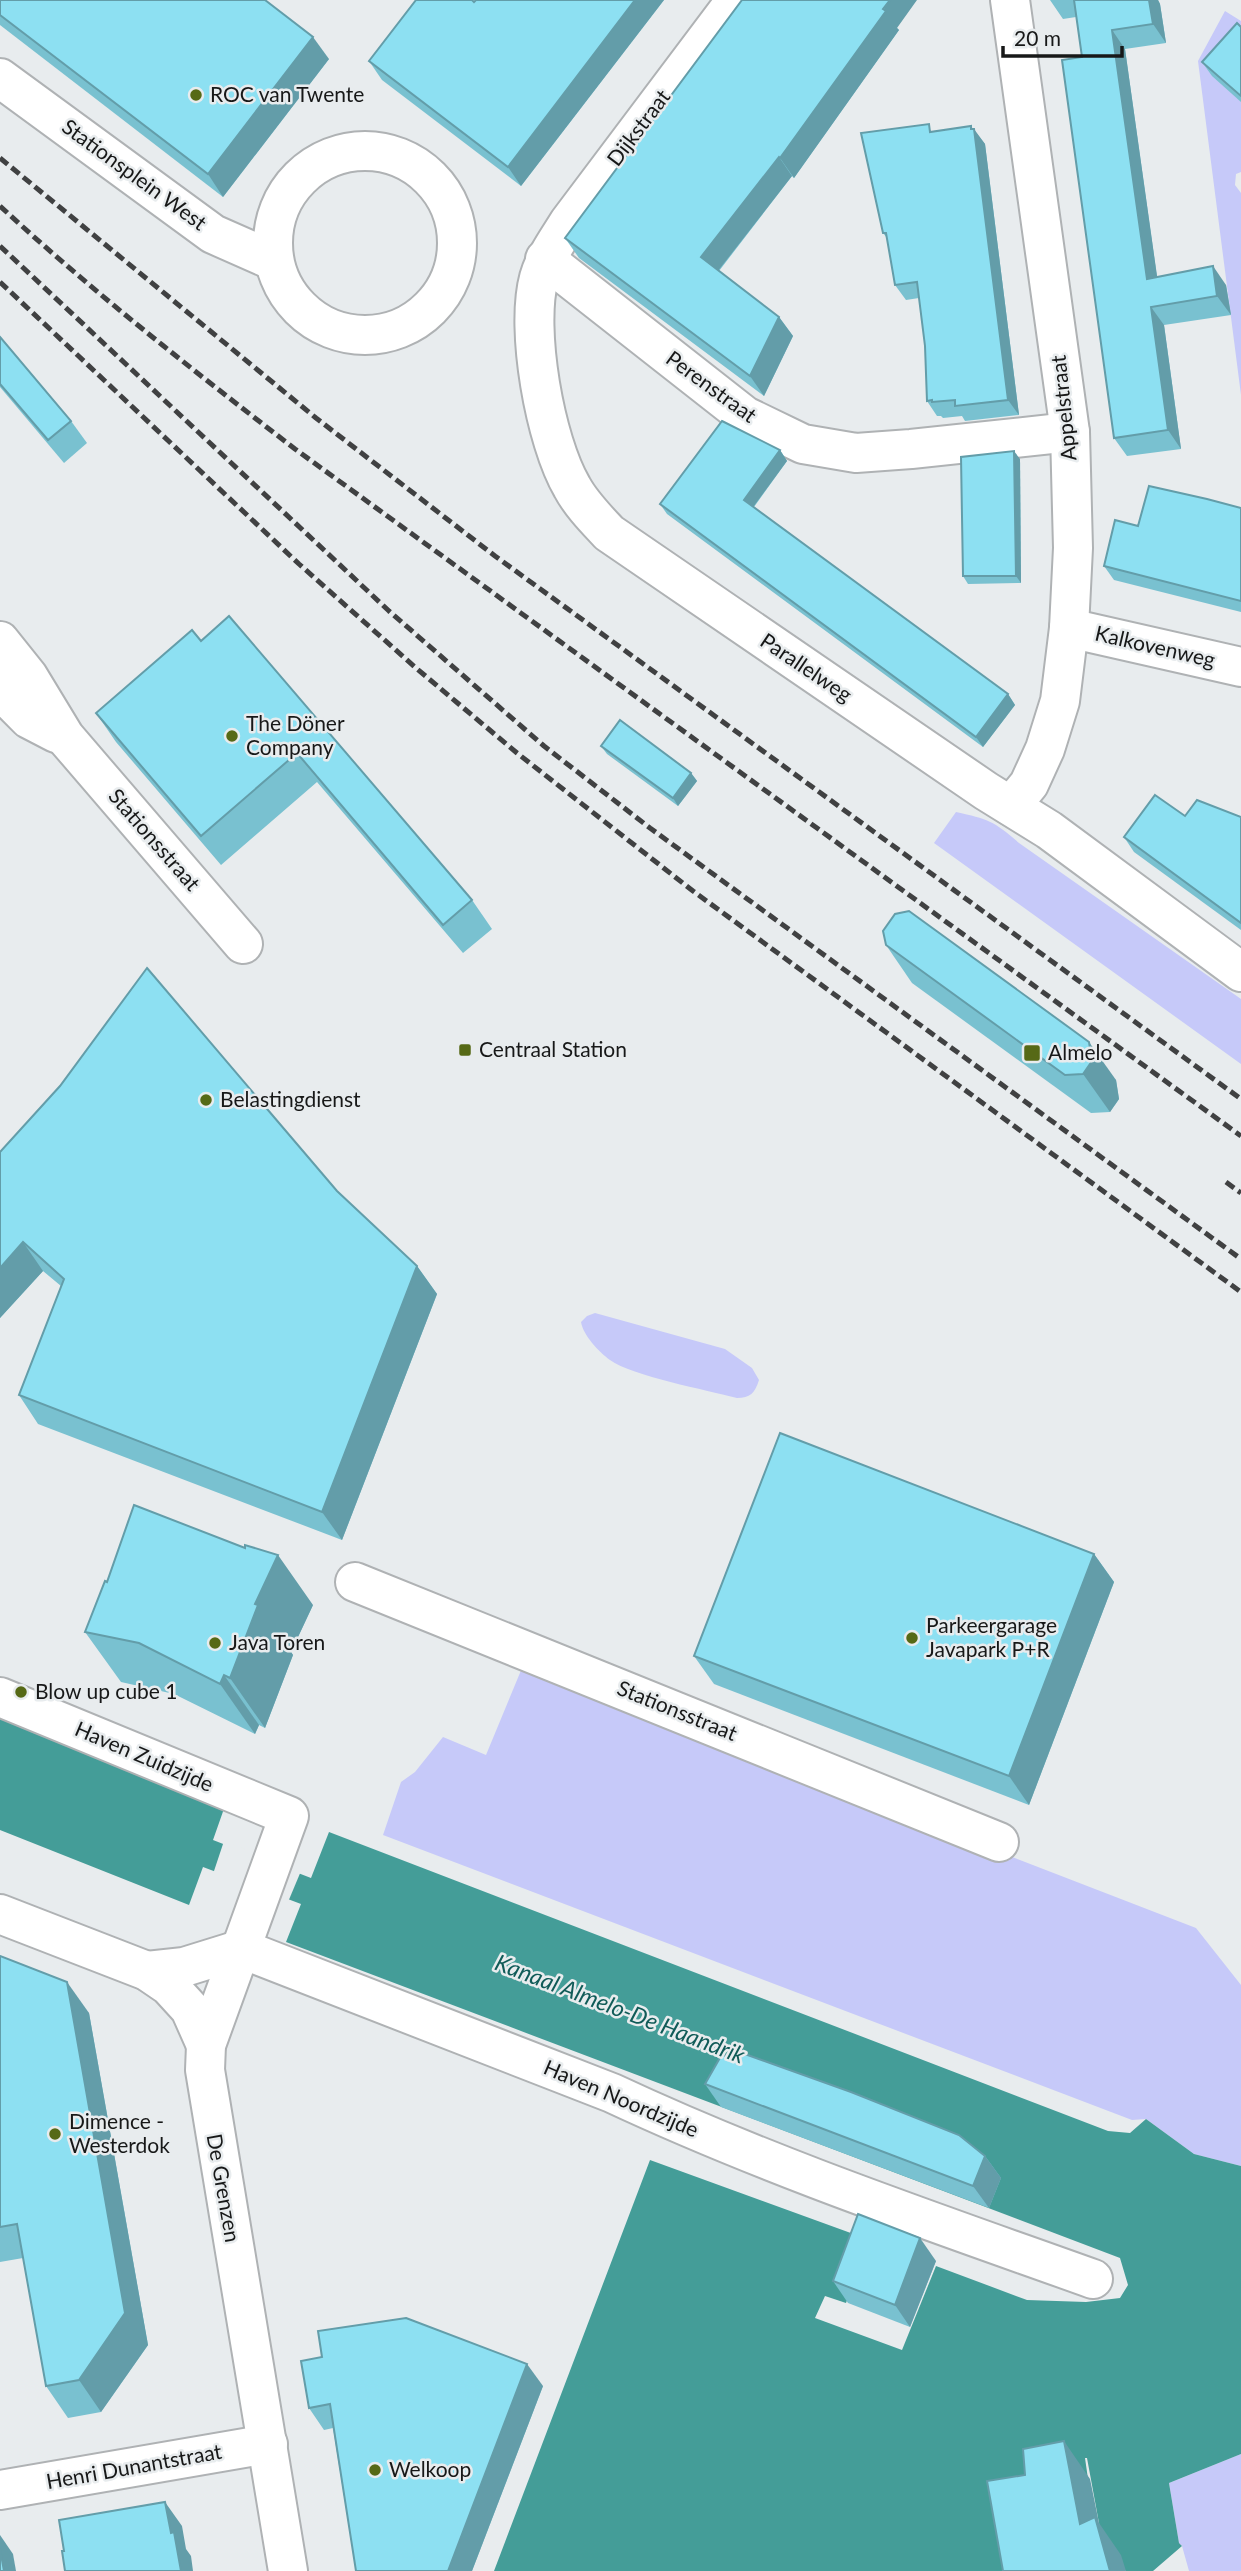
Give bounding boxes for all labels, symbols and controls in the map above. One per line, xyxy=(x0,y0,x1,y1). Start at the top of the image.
scale bar xyxy=(1003,14,1122,58)
text: 20 m xyxy=(1014,25,1061,50)
place label: ROC van Twente xyxy=(210,81,364,106)
street label: Dijkstraat xyxy=(601,84,675,170)
marker: ROC van Twente xyxy=(188,87,204,103)
street label: Stationsplein West xyxy=(58,113,212,235)
street label: Perenstraat xyxy=(662,345,762,427)
street label: Appelstraat xyxy=(1044,354,1080,462)
street label: Kalkovenweg xyxy=(1093,620,1218,672)
street label: Parallelweg xyxy=(756,627,857,707)
place label: The Döner Company xyxy=(246,710,345,759)
marker: The Döner Company xyxy=(224,728,240,744)
street label: Stationsstraat xyxy=(104,783,206,895)
place label: Centraal Station xyxy=(479,1036,627,1061)
place label: Almelo xyxy=(1048,1039,1112,1064)
marker: Centraal Station xyxy=(457,1042,473,1058)
marker: Almelo xyxy=(1022,1043,1042,1063)
place label: Belastingdienst xyxy=(220,1086,361,1111)
marker: Belastingdienst xyxy=(198,1092,214,1108)
place label: Parkeergarage Javapark P+R xyxy=(926,1612,1057,1661)
place label: Java Toren xyxy=(229,1629,325,1654)
marker: Parkeergarage Javapark P+R xyxy=(904,1630,920,1646)
marker: Java Toren xyxy=(207,1635,223,1651)
street label: Stationsstraat xyxy=(614,1674,741,1745)
place label: Blow up cube 1 xyxy=(35,1678,178,1703)
marker: Blow up cube 1 xyxy=(13,1684,29,1700)
street label: Haven Zuidzijde xyxy=(72,1715,217,1796)
water label: Kanaal Almelo-De Haandrik xyxy=(491,1947,750,2069)
street label: Haven Noordzijde xyxy=(540,2054,703,2141)
place label: Dimence - Westerdok xyxy=(69,2108,170,2157)
marker: Dimence - Westerdok xyxy=(47,2126,63,2142)
street label: De Grenzen xyxy=(203,2132,246,2244)
street label: Henri Dunantstraat xyxy=(44,2438,224,2493)
place label: Welkoop xyxy=(389,2456,471,2481)
marker: Welkoop xyxy=(367,2462,383,2478)

